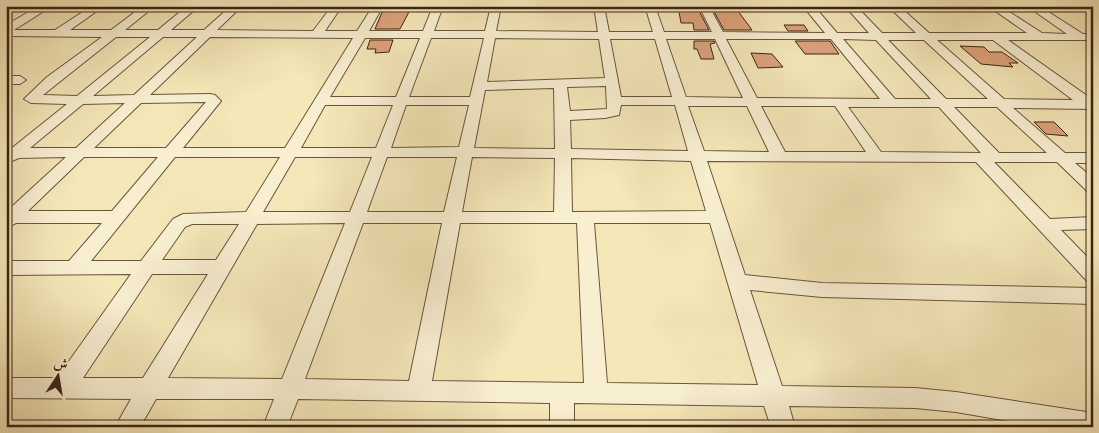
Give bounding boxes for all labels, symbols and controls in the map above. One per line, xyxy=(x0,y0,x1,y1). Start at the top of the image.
north arrow xyxy=(32,350,82,400)
text: ش xyxy=(52,356,69,373)

